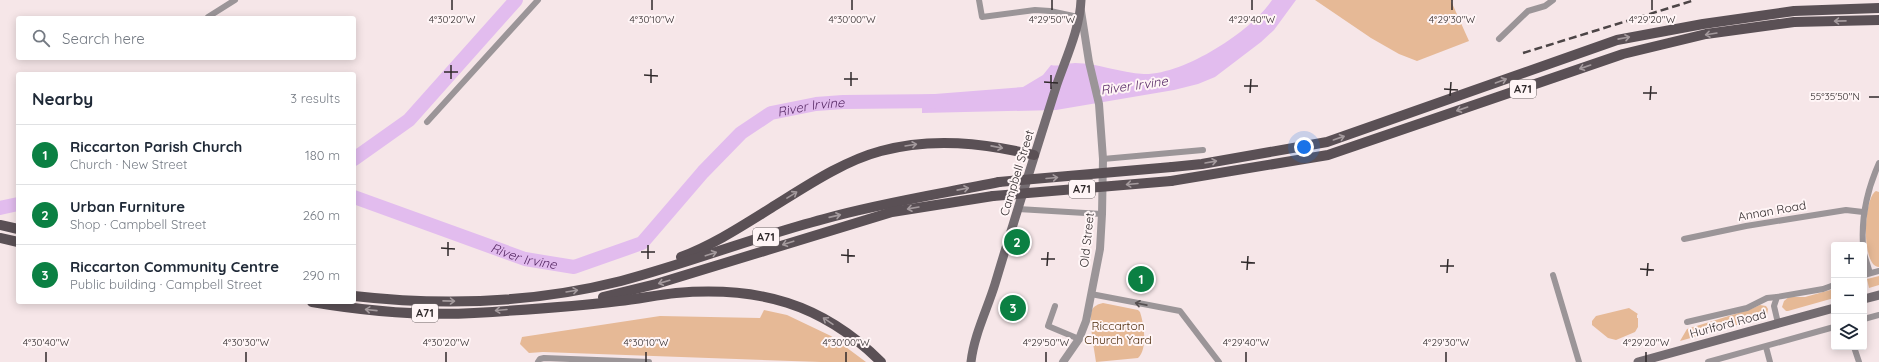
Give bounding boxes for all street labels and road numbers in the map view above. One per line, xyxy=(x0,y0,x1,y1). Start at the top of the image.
road number: A71 xyxy=(1510,80,1536,98)
street label: Campbell Street xyxy=(996,128,1037,218)
road number: A71 xyxy=(1069,180,1095,198)
street label: Annan Road xyxy=(1737,197,1807,224)
street label: Old Street xyxy=(1076,212,1097,268)
road number: A71 xyxy=(753,228,779,246)
road number: A71 xyxy=(412,304,438,322)
street label: Hurlford Road xyxy=(1688,306,1768,341)

